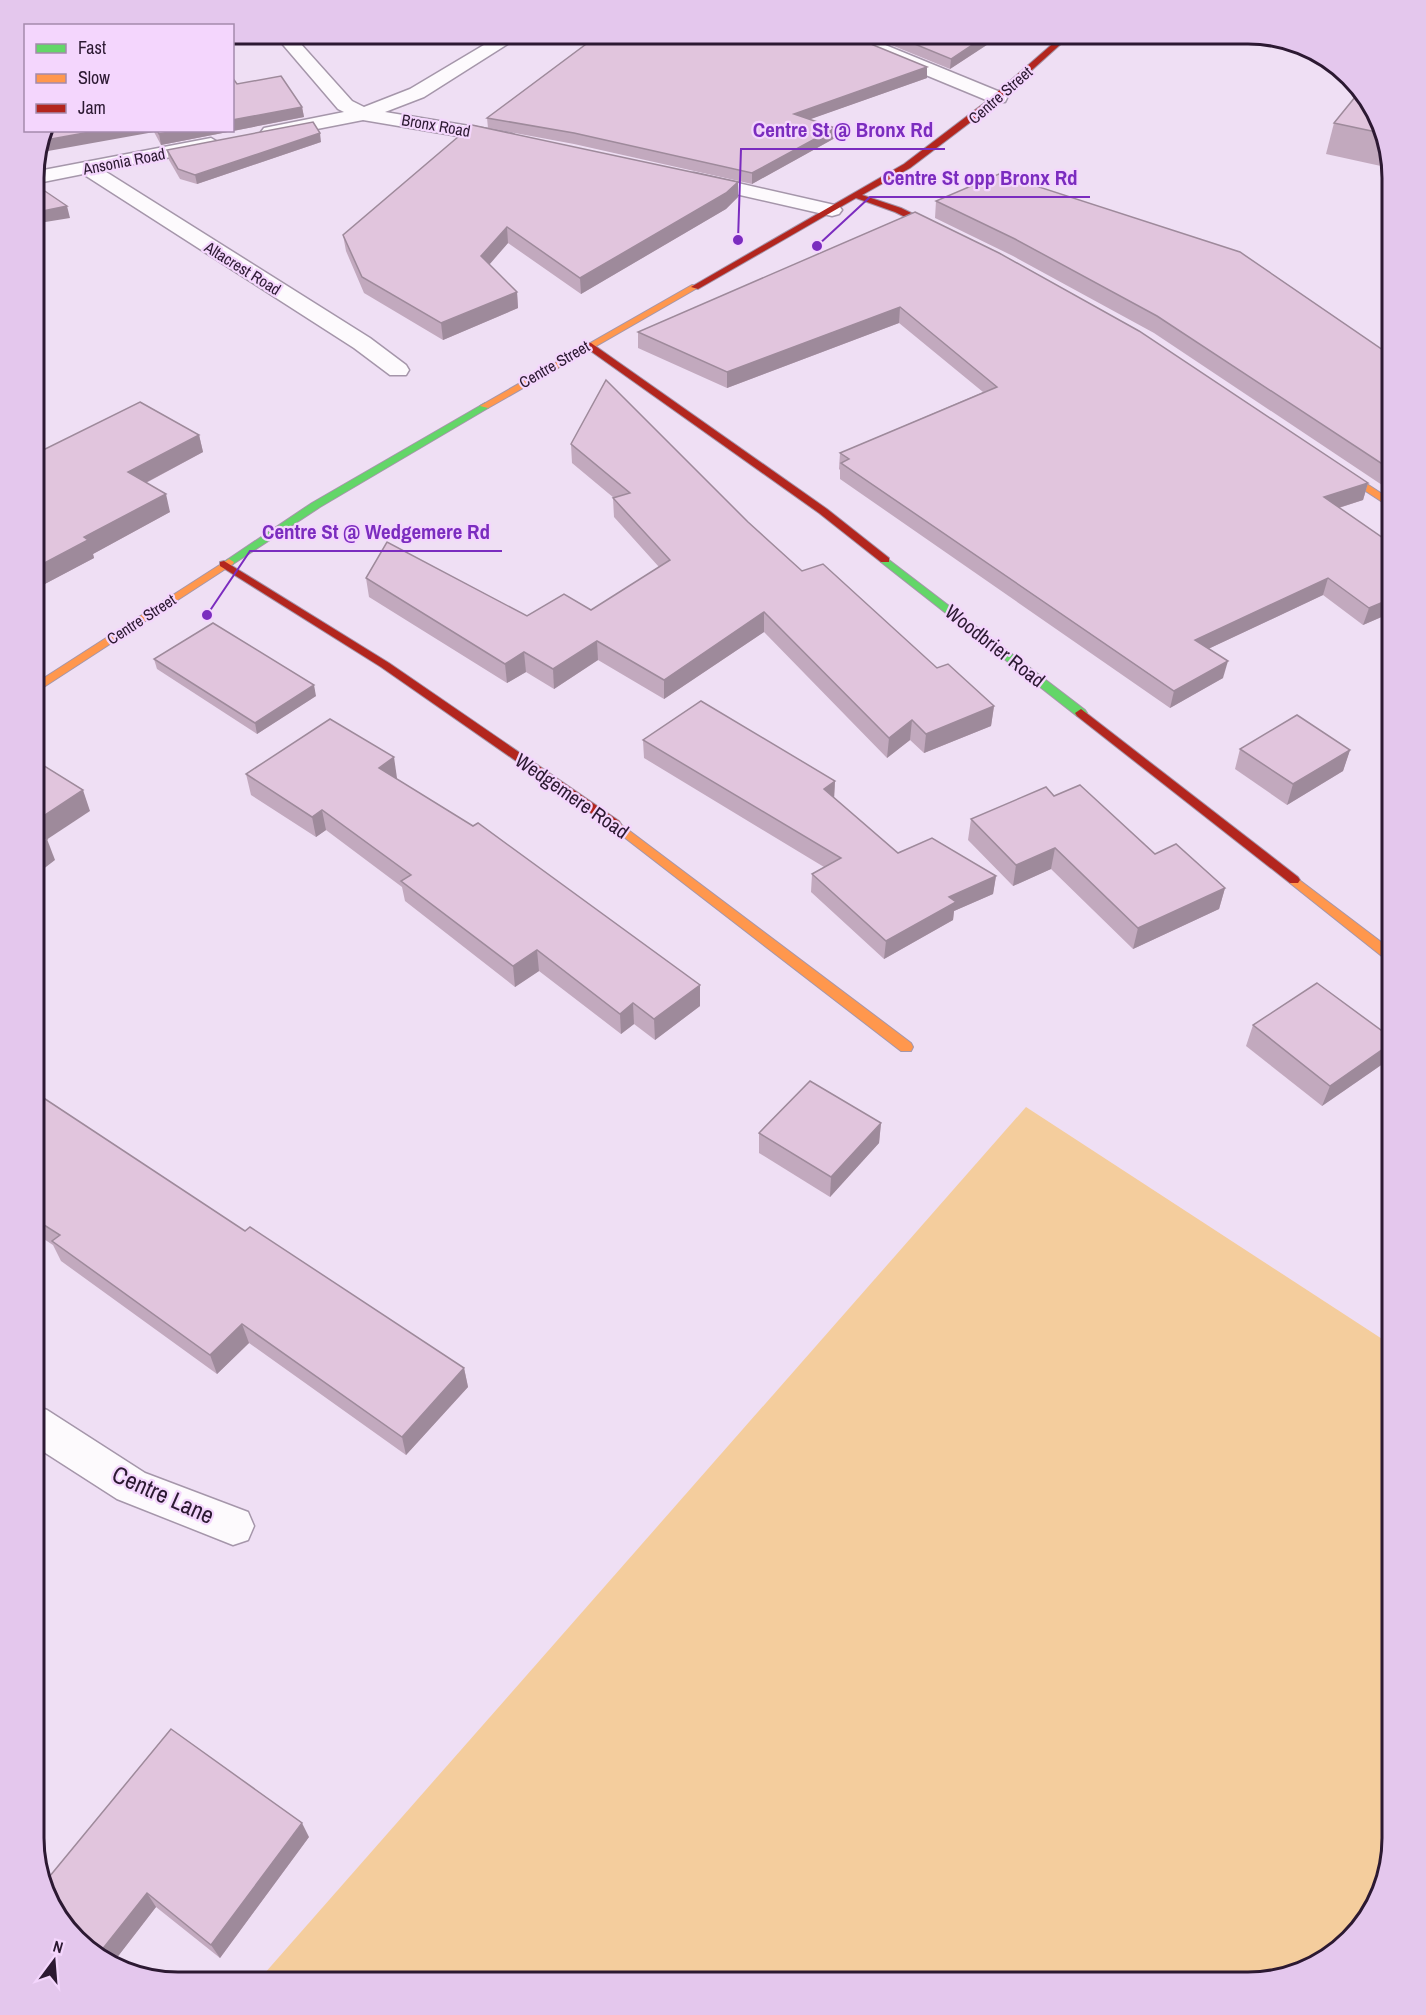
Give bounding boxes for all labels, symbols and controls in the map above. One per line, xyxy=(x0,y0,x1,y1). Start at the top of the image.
legend xyxy=(24,24,234,132)
text: Fast xyxy=(78,35,106,60)
street label: Centre Street xyxy=(963,61,1037,129)
text: Slow xyxy=(78,65,110,90)
text: Jam xyxy=(78,95,106,120)
street label: Bronx Road xyxy=(400,108,472,142)
callout: Centre St @ Bronx Rd xyxy=(741,110,945,149)
text: Centre St @ Bronx Rd xyxy=(753,115,933,144)
street label: Ansonia Road xyxy=(80,142,167,180)
callout: Centre St opp Bronx Rd xyxy=(870,158,1090,197)
text: Centre St opp Bronx Rd xyxy=(882,163,1078,192)
street label: Altacrest Road xyxy=(200,235,285,300)
street label: Centre Street xyxy=(515,335,594,393)
callout: Centre St @ Wedgemere Rd xyxy=(250,512,502,551)
text: Centre St @ Wedgemere Rd xyxy=(262,517,490,546)
street label: Centre Street xyxy=(102,588,180,649)
street label: Woodbrier Road xyxy=(940,598,1051,693)
street label: Wedgemere Road xyxy=(510,746,634,845)
street label: Centre Lane xyxy=(107,1457,219,1531)
north arrow xyxy=(24,1931,84,1991)
text: N xyxy=(51,1935,66,1958)

